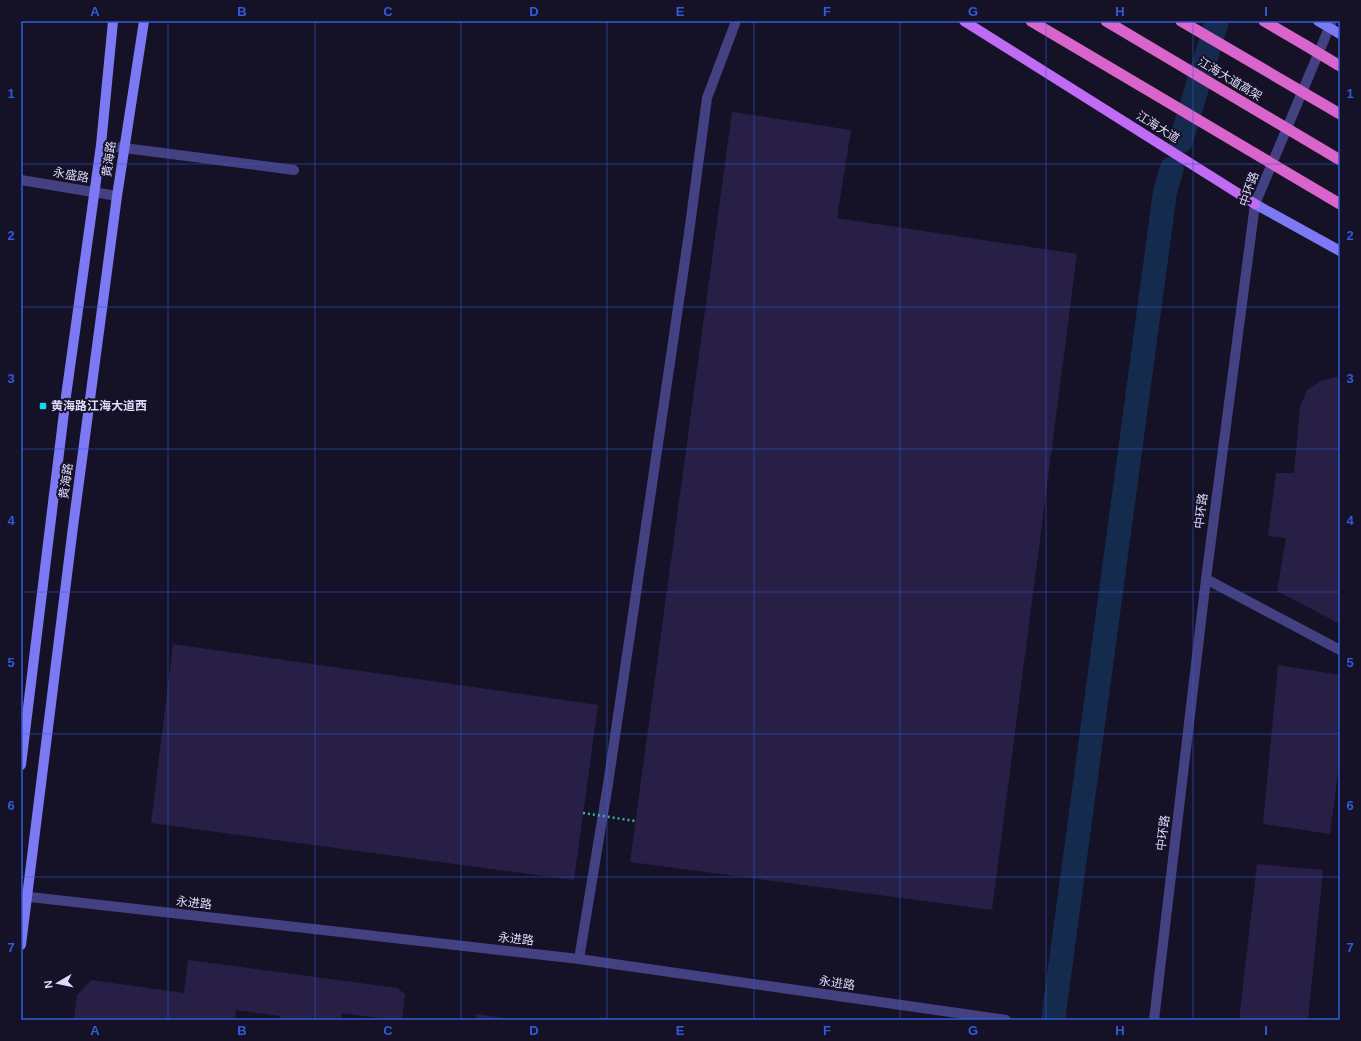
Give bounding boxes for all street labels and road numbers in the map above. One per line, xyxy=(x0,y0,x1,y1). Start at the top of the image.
street label: 江海大道高架 xyxy=(1196,54,1264,104)
street label: 江海大道 xyxy=(1134,108,1182,146)
street label: 黄海路 xyxy=(100,140,118,178)
street label: 永盛路 xyxy=(52,165,90,185)
street label: 中环路 xyxy=(1237,170,1261,208)
street label: 黄海路 xyxy=(57,462,75,500)
street label: 中环路 xyxy=(1192,492,1210,530)
street label: 中环路 xyxy=(1154,814,1172,852)
street label: 永进路 xyxy=(175,894,213,912)
street label: 永进路 xyxy=(497,930,535,948)
street label: 永进路 xyxy=(818,974,856,992)

